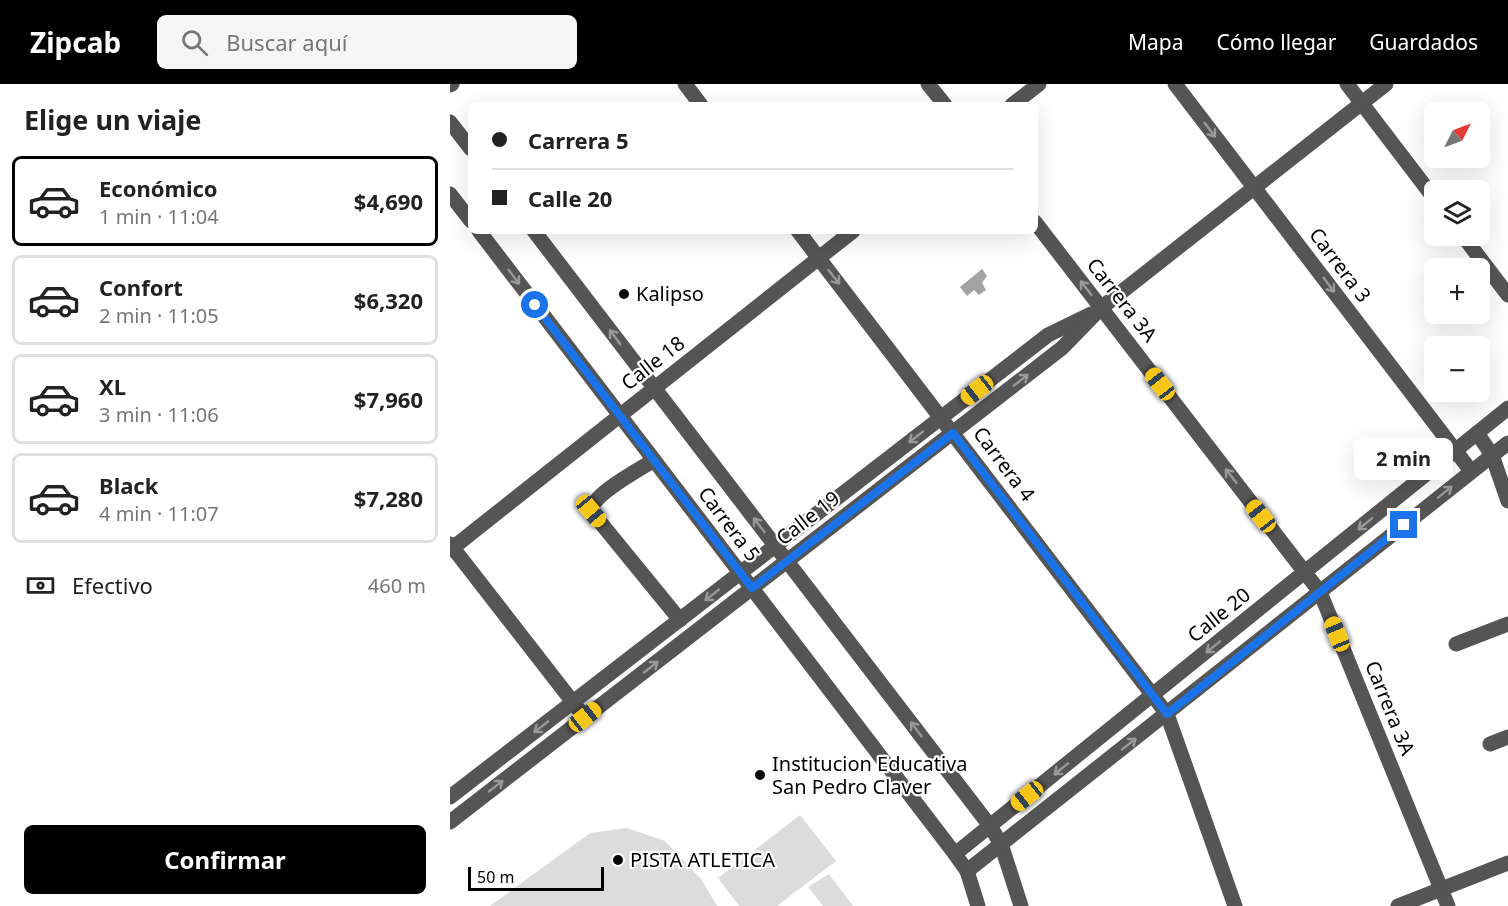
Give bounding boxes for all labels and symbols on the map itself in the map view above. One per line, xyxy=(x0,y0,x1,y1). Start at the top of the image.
north arrow xyxy=(1424,102,1490,168)
one-way arrow xyxy=(1204,122,1217,138)
street label: Carrera 3 xyxy=(1303,222,1377,308)
street label: Carrera 3A xyxy=(1081,252,1164,347)
one-way arrow xyxy=(508,269,521,285)
one-way arrow xyxy=(827,269,840,285)
one-way arrow xyxy=(1322,277,1335,293)
place label: Kalipso xyxy=(636,280,704,307)
one-way arrow xyxy=(1080,281,1092,297)
marker: Kalipso xyxy=(617,287,631,301)
route start xyxy=(521,291,548,318)
one-way arrow xyxy=(609,329,621,345)
street label: Calle 18 xyxy=(615,329,690,396)
car xyxy=(1142,364,1178,404)
car xyxy=(957,372,997,408)
one-way arrow xyxy=(1012,374,1028,387)
street label: Carrera 4 xyxy=(967,421,1042,507)
one-way arrow xyxy=(908,430,924,443)
callout: 2 min xyxy=(1354,438,1454,480)
one-way arrow xyxy=(1224,468,1237,484)
street label: Carrera 5 xyxy=(692,481,766,567)
street label: Calle 19 xyxy=(770,484,845,551)
one-way arrow xyxy=(1437,485,1453,498)
car xyxy=(573,491,609,531)
car xyxy=(1243,496,1279,536)
route end xyxy=(1390,511,1417,538)
one-way arrow xyxy=(753,517,766,533)
one-way arrow xyxy=(1357,518,1373,531)
street label: Calle 20 xyxy=(1182,581,1256,648)
one-way arrow xyxy=(704,588,720,601)
car xyxy=(1322,614,1352,654)
one-way arrow xyxy=(1205,640,1221,653)
street label: Carrera 3A xyxy=(1359,657,1422,759)
one-way arrow xyxy=(642,660,658,673)
car xyxy=(565,699,605,735)
one-way arrow xyxy=(533,720,549,733)
one-way arrow xyxy=(910,722,923,738)
one-way arrow xyxy=(1121,738,1137,751)
place label: Institucion Educativa San Pedro Claver xyxy=(772,750,967,800)
one-way arrow xyxy=(1053,762,1069,775)
marker: Institucion Educativa San Pedro Claver xyxy=(753,768,767,782)
car xyxy=(1007,778,1047,814)
one-way arrow xyxy=(488,780,504,792)
place label: PISTA ATLETICA xyxy=(630,846,775,873)
marker: PISTA ATLETICA xyxy=(611,853,625,867)
scale bar xyxy=(468,864,604,892)

